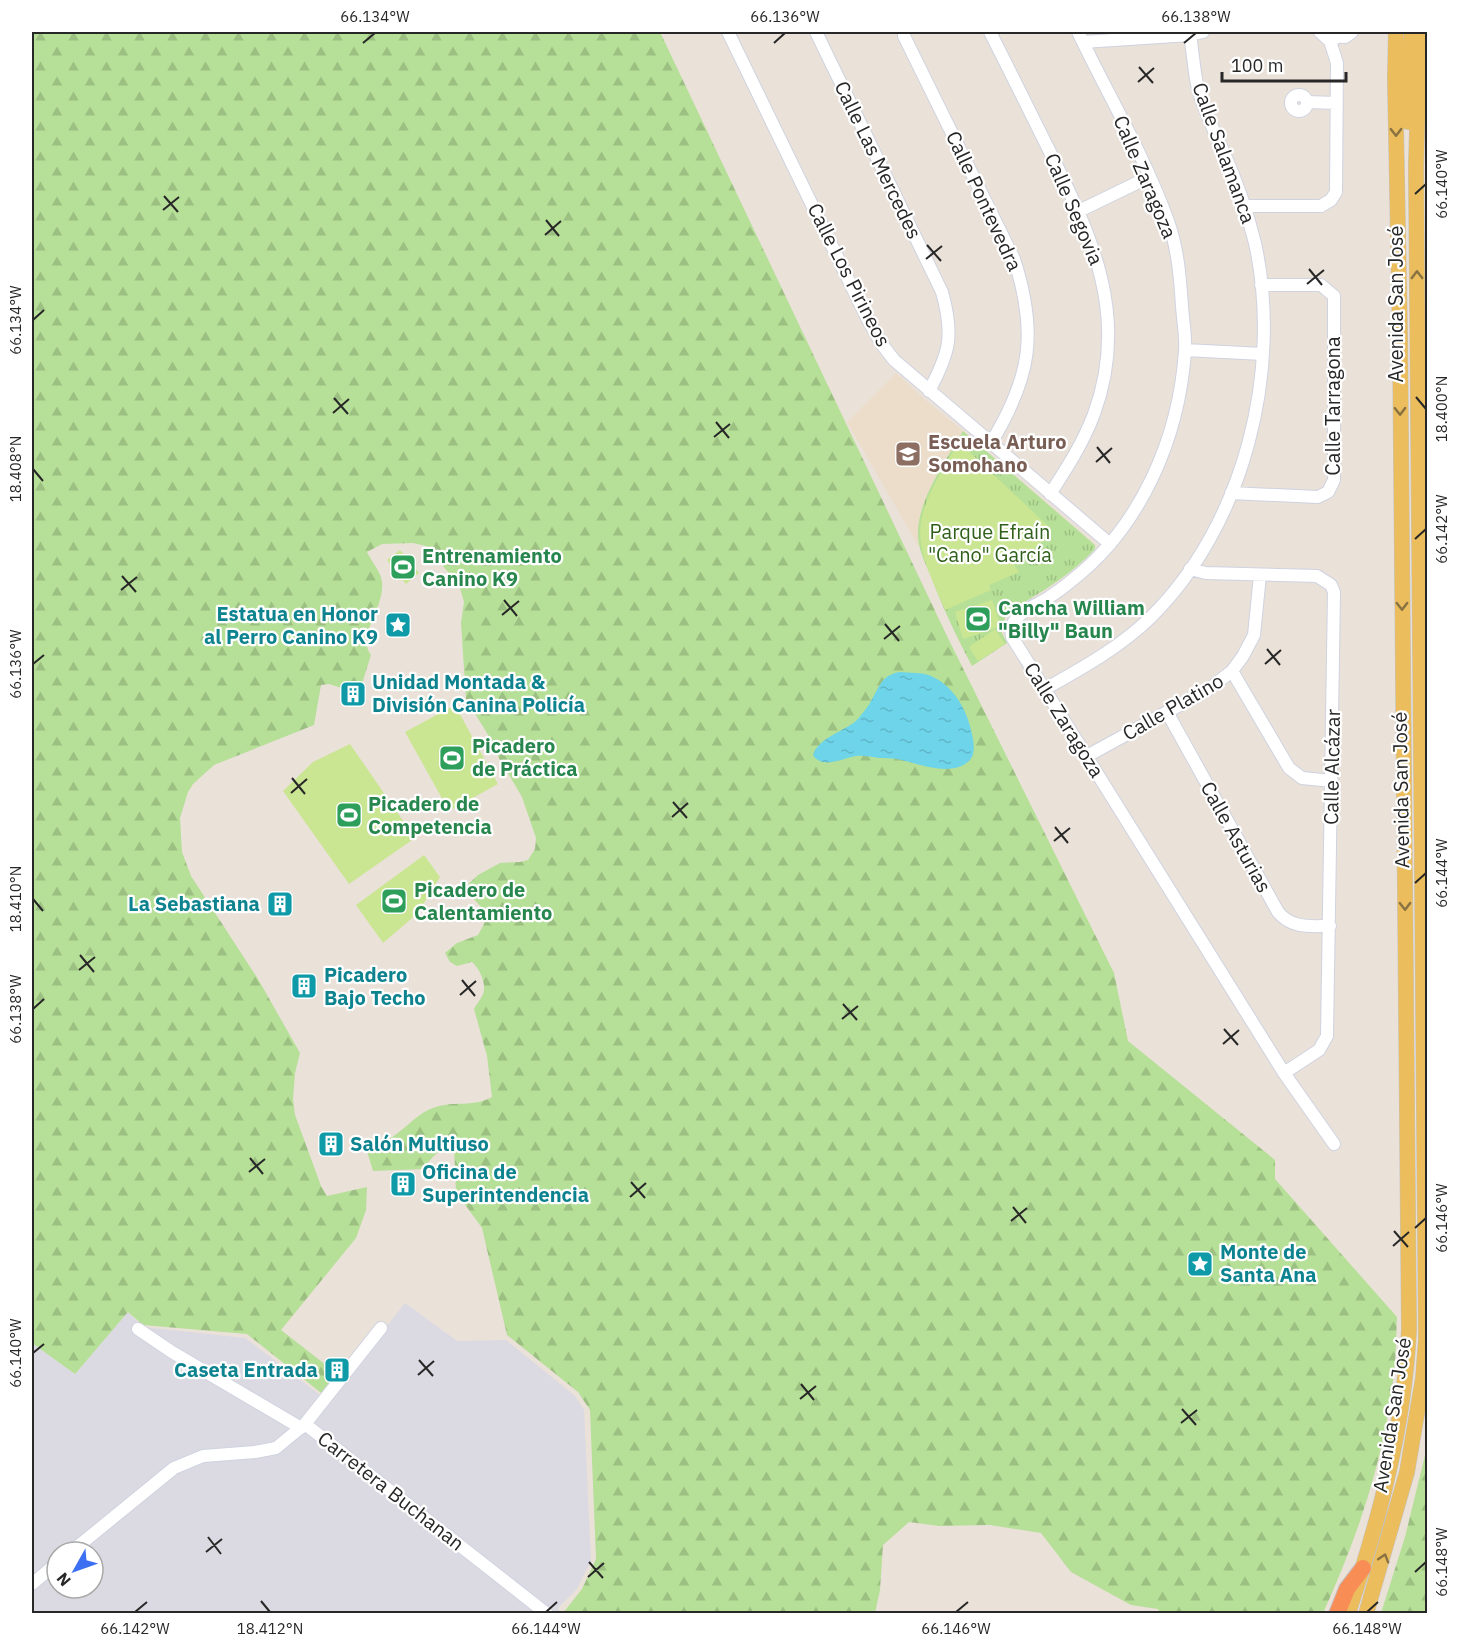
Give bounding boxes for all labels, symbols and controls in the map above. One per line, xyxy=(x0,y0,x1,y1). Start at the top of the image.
text: 66.134°W xyxy=(340,7,410,26)
text: 66.136°W xyxy=(750,7,820,26)
text: 66.138°W xyxy=(1161,7,1231,26)
scale bar xyxy=(1222,45,1346,83)
text: 100 m xyxy=(1231,54,1283,77)
street label: Calle Las Mercedes xyxy=(829,76,928,243)
street label: Calle Salamanca xyxy=(1186,79,1263,227)
street label: Calle Zaragoza xyxy=(1107,111,1184,243)
street label: Calle Pontevedra xyxy=(940,126,1029,276)
one-way arrow xyxy=(1390,127,1402,136)
street label: Calle Segovia xyxy=(1039,149,1110,269)
text: 66.140°W xyxy=(1432,149,1451,219)
street label: Calle Los Pirineos xyxy=(802,198,897,351)
street label: Avenida San José xyxy=(1382,226,1409,382)
one-way arrow xyxy=(1411,271,1423,280)
text: 66.134°W xyxy=(6,285,25,355)
street label: Calle Tarragona xyxy=(1319,336,1346,476)
text: 18.400°N xyxy=(1432,376,1451,442)
one-way arrow xyxy=(1394,406,1407,415)
place label: Escuela Arturo Somohano xyxy=(928,428,1067,478)
text: 18.408°N xyxy=(6,436,25,502)
school or university icon: Escuela Arturo Somohano xyxy=(893,439,923,469)
text: 66.142°W xyxy=(1432,494,1451,564)
park label: Parque Efraín "Cano" García xyxy=(928,518,1052,568)
place label: Entrenamiento Canino K9 xyxy=(422,542,562,592)
sports icon: Entrenamiento Canino K9 xyxy=(388,552,418,582)
place label: Cancha William "Billy" Baun xyxy=(998,594,1145,644)
place label: Estatua en Honor al Perro Canino K9 xyxy=(204,600,378,650)
one-way arrow xyxy=(1396,601,1408,610)
sports icon: Cancha William "Billy" Baun xyxy=(963,604,993,634)
place icon: Estatua en Honor al Perro Canino K9 xyxy=(383,610,413,640)
text: 66.136°W xyxy=(6,629,25,699)
street label: Calle Zaragoza xyxy=(1018,657,1111,783)
street label: Calle Platino xyxy=(1117,667,1228,746)
place label: Unidad Montada & División Canina Policía xyxy=(372,668,585,718)
building icon: Unidad Montada & División Canina Policía xyxy=(338,679,368,709)
street label: Calle Alcázar xyxy=(1317,709,1346,825)
street label: Avenida San José xyxy=(1386,711,1415,869)
place label: Picadero de Práctica xyxy=(472,732,578,782)
sports icon: Picadero de Práctica xyxy=(437,743,467,773)
street label: Calle Asturias xyxy=(1195,776,1278,897)
place label: Picadero de Competencia xyxy=(368,790,492,840)
sports icon: Picadero de Competencia xyxy=(334,800,364,830)
text: 66.144°W xyxy=(1432,838,1451,908)
text: 18.410°N xyxy=(6,866,25,932)
place label: Picadero de Calentamiento xyxy=(414,876,552,926)
sports icon: Picadero de Calentamiento xyxy=(379,886,409,916)
building icon: La Sebastiana xyxy=(265,889,295,919)
place label: La Sebastiana xyxy=(128,890,260,917)
one-way arrow xyxy=(1399,901,1412,910)
place label: Picadero Bajo Techo xyxy=(324,961,426,1011)
building icon: Picadero Bajo Techo xyxy=(289,971,319,1001)
text: 66.138°W xyxy=(6,974,25,1044)
building icon: Salón Multiuso xyxy=(316,1129,346,1159)
place label: Salón Multiuso xyxy=(350,1130,489,1157)
place label: Oficina de Superintendencia xyxy=(422,1158,589,1208)
building icon: Oficina de Superintendencia xyxy=(388,1169,418,1199)
text: 66.146°W xyxy=(1432,1183,1451,1253)
place label: Monte de Santa Ana xyxy=(1220,1238,1317,1288)
place icon: Monte de Santa Ana xyxy=(1185,1249,1215,1279)
text: 66.140°W xyxy=(6,1318,25,1388)
street label: Avenida San José xyxy=(1366,1335,1417,1495)
building icon: Caseta Entrada xyxy=(322,1355,352,1385)
place label: Caseta Entrada xyxy=(174,1356,318,1383)
street label: Carretera Buchanan xyxy=(312,1425,470,1556)
text: 66.148°W xyxy=(1432,1527,1451,1597)
north arrow xyxy=(45,1540,105,1600)
one-way arrow xyxy=(1377,1553,1389,1564)
text: N xyxy=(52,1569,75,1591)
text: 66.142°W xyxy=(100,1619,170,1638)
text: 18.412°N xyxy=(237,1619,303,1638)
text: 66.144°W xyxy=(511,1619,581,1638)
text: 66.146°W xyxy=(921,1619,991,1638)
text: 66.148°W xyxy=(1332,1619,1402,1638)

